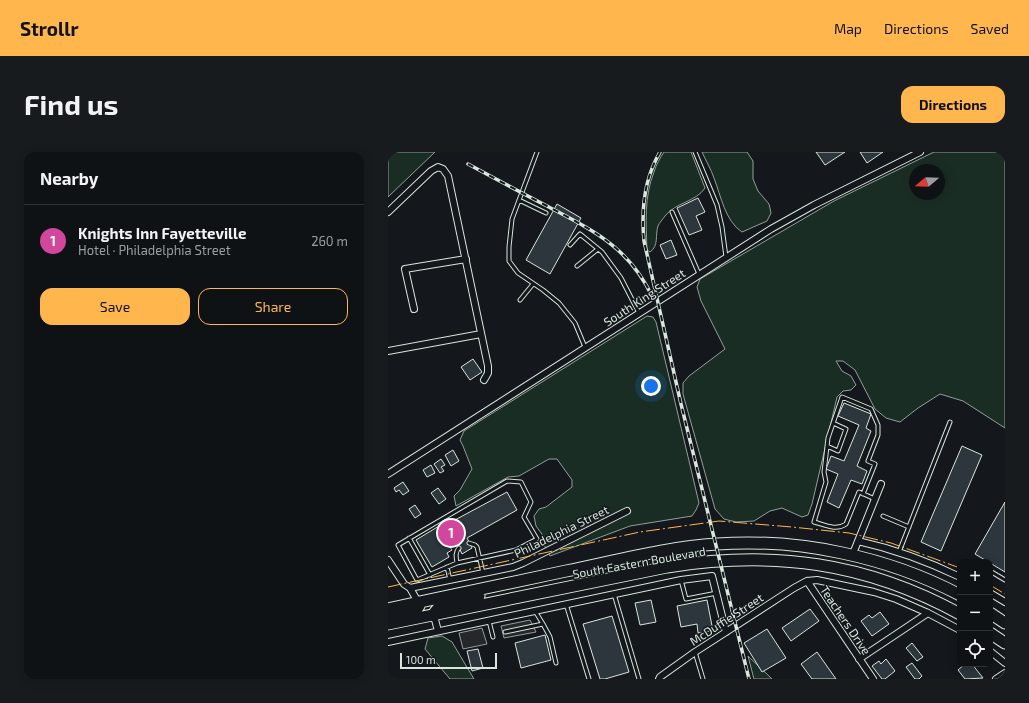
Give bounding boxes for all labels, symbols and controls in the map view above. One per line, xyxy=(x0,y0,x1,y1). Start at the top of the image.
text: Strollr xyxy=(20,17,79,40)
text: Map xyxy=(834,20,862,37)
text: Directions xyxy=(884,20,949,37)
text: Saved xyxy=(971,20,1009,37)
button: Directions xyxy=(901,86,1005,123)
text: Find us xyxy=(24,87,118,121)
north arrow xyxy=(909,164,945,200)
text: Nearby xyxy=(40,168,98,188)
text: Knights Inn Fayetteville xyxy=(78,224,246,242)
text: 1 xyxy=(50,233,56,249)
text: 260 m xyxy=(311,233,348,249)
text: Hotel · Philadelphia Street xyxy=(78,242,231,258)
street label: South King Street xyxy=(601,265,688,329)
button: Save xyxy=(40,288,190,325)
button: Share xyxy=(198,288,348,325)
your location xyxy=(641,376,661,396)
street label: Philadelphia Street xyxy=(511,502,611,560)
pin: 1 xyxy=(438,518,464,548)
street label: South Eastern Boulevard xyxy=(571,543,707,581)
map controls xyxy=(957,559,993,667)
button: + xyxy=(957,559,993,595)
street label: Teachers Drive xyxy=(818,583,874,657)
street label: McDuffie Street xyxy=(687,590,766,648)
button: − xyxy=(957,595,993,631)
button: locate xyxy=(957,631,993,667)
scale bar xyxy=(400,651,497,670)
text: 100 m xyxy=(406,653,436,666)

